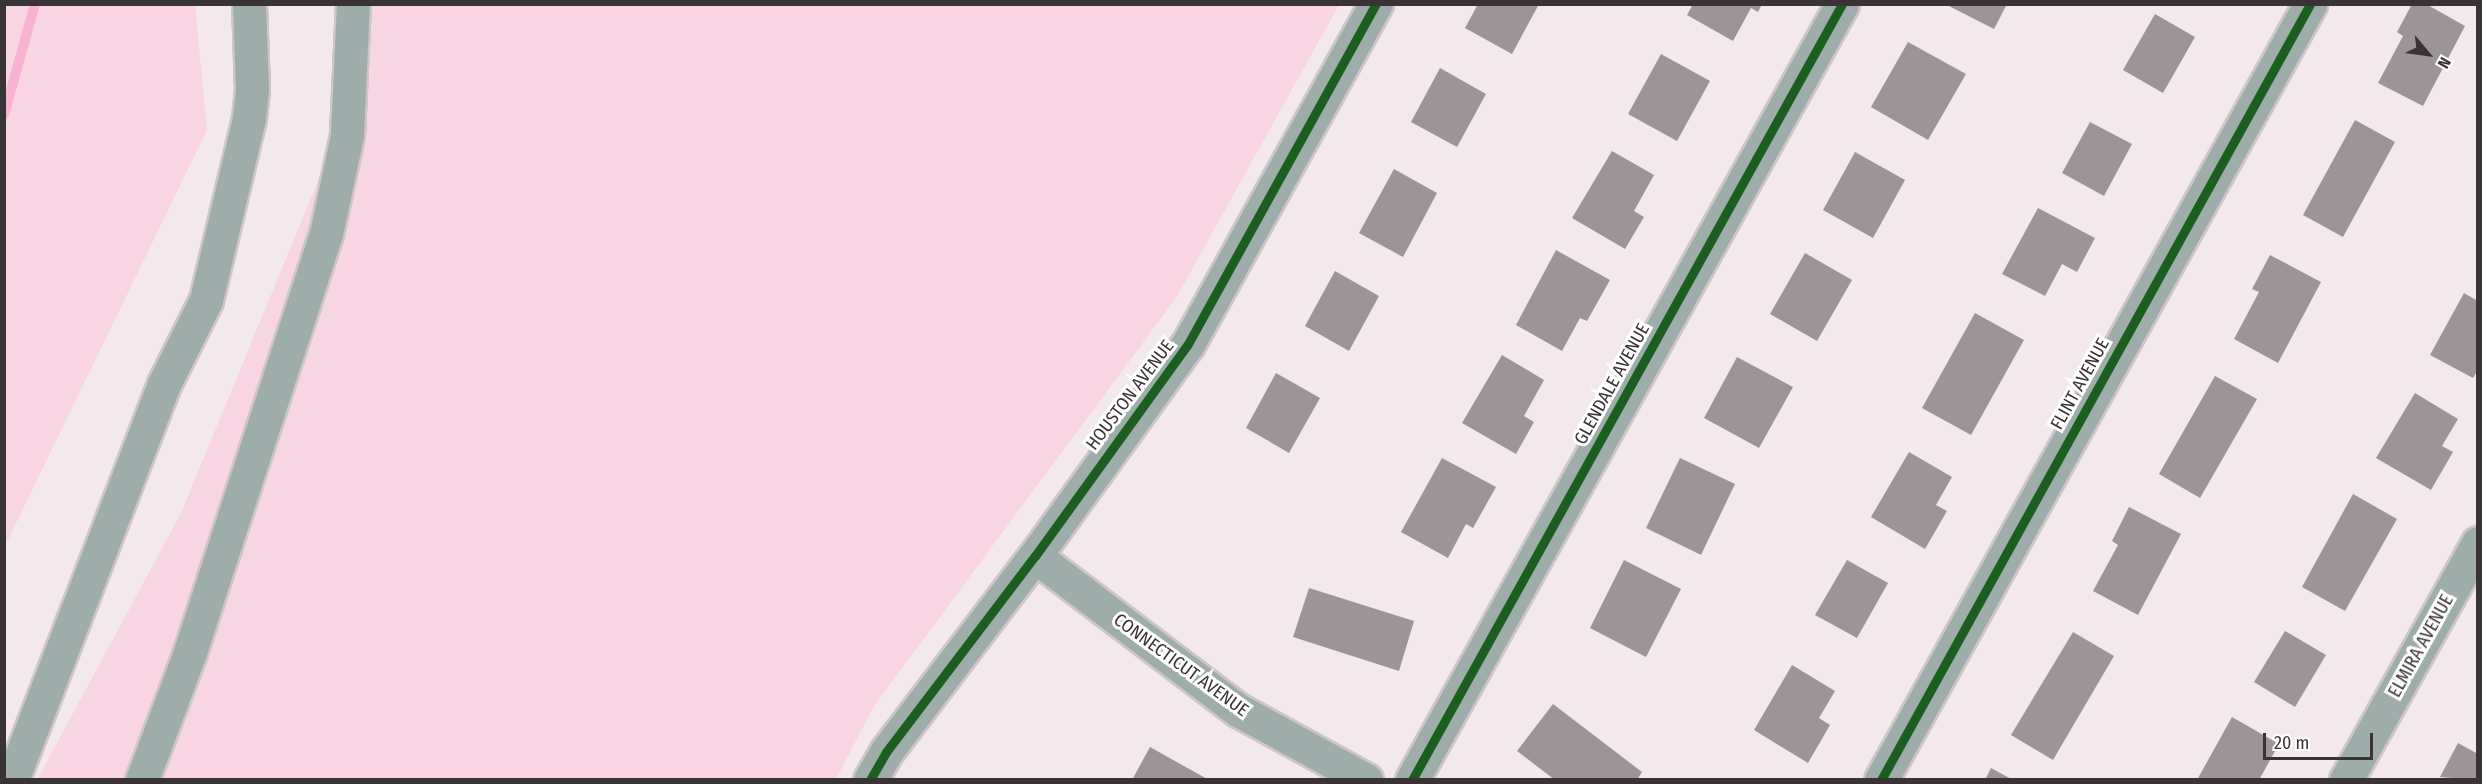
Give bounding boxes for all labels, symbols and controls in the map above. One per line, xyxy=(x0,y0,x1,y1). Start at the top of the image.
north arrow xyxy=(2398,24,2458,84)
text: N xyxy=(2434,54,2455,72)
street label: GLENDALE AVENUE xyxy=(1570,320,1654,448)
street label: FLINT AVENUE xyxy=(2046,335,2114,433)
street label: HOUSTON AVENUE xyxy=(1082,336,1178,454)
street label: ELMIRA AVENUE xyxy=(2384,591,2458,701)
street label: CONNECTICUT AVENUE xyxy=(1110,609,1252,721)
scale bar xyxy=(2266,721,2376,759)
text: 20 m xyxy=(2274,732,2309,754)

